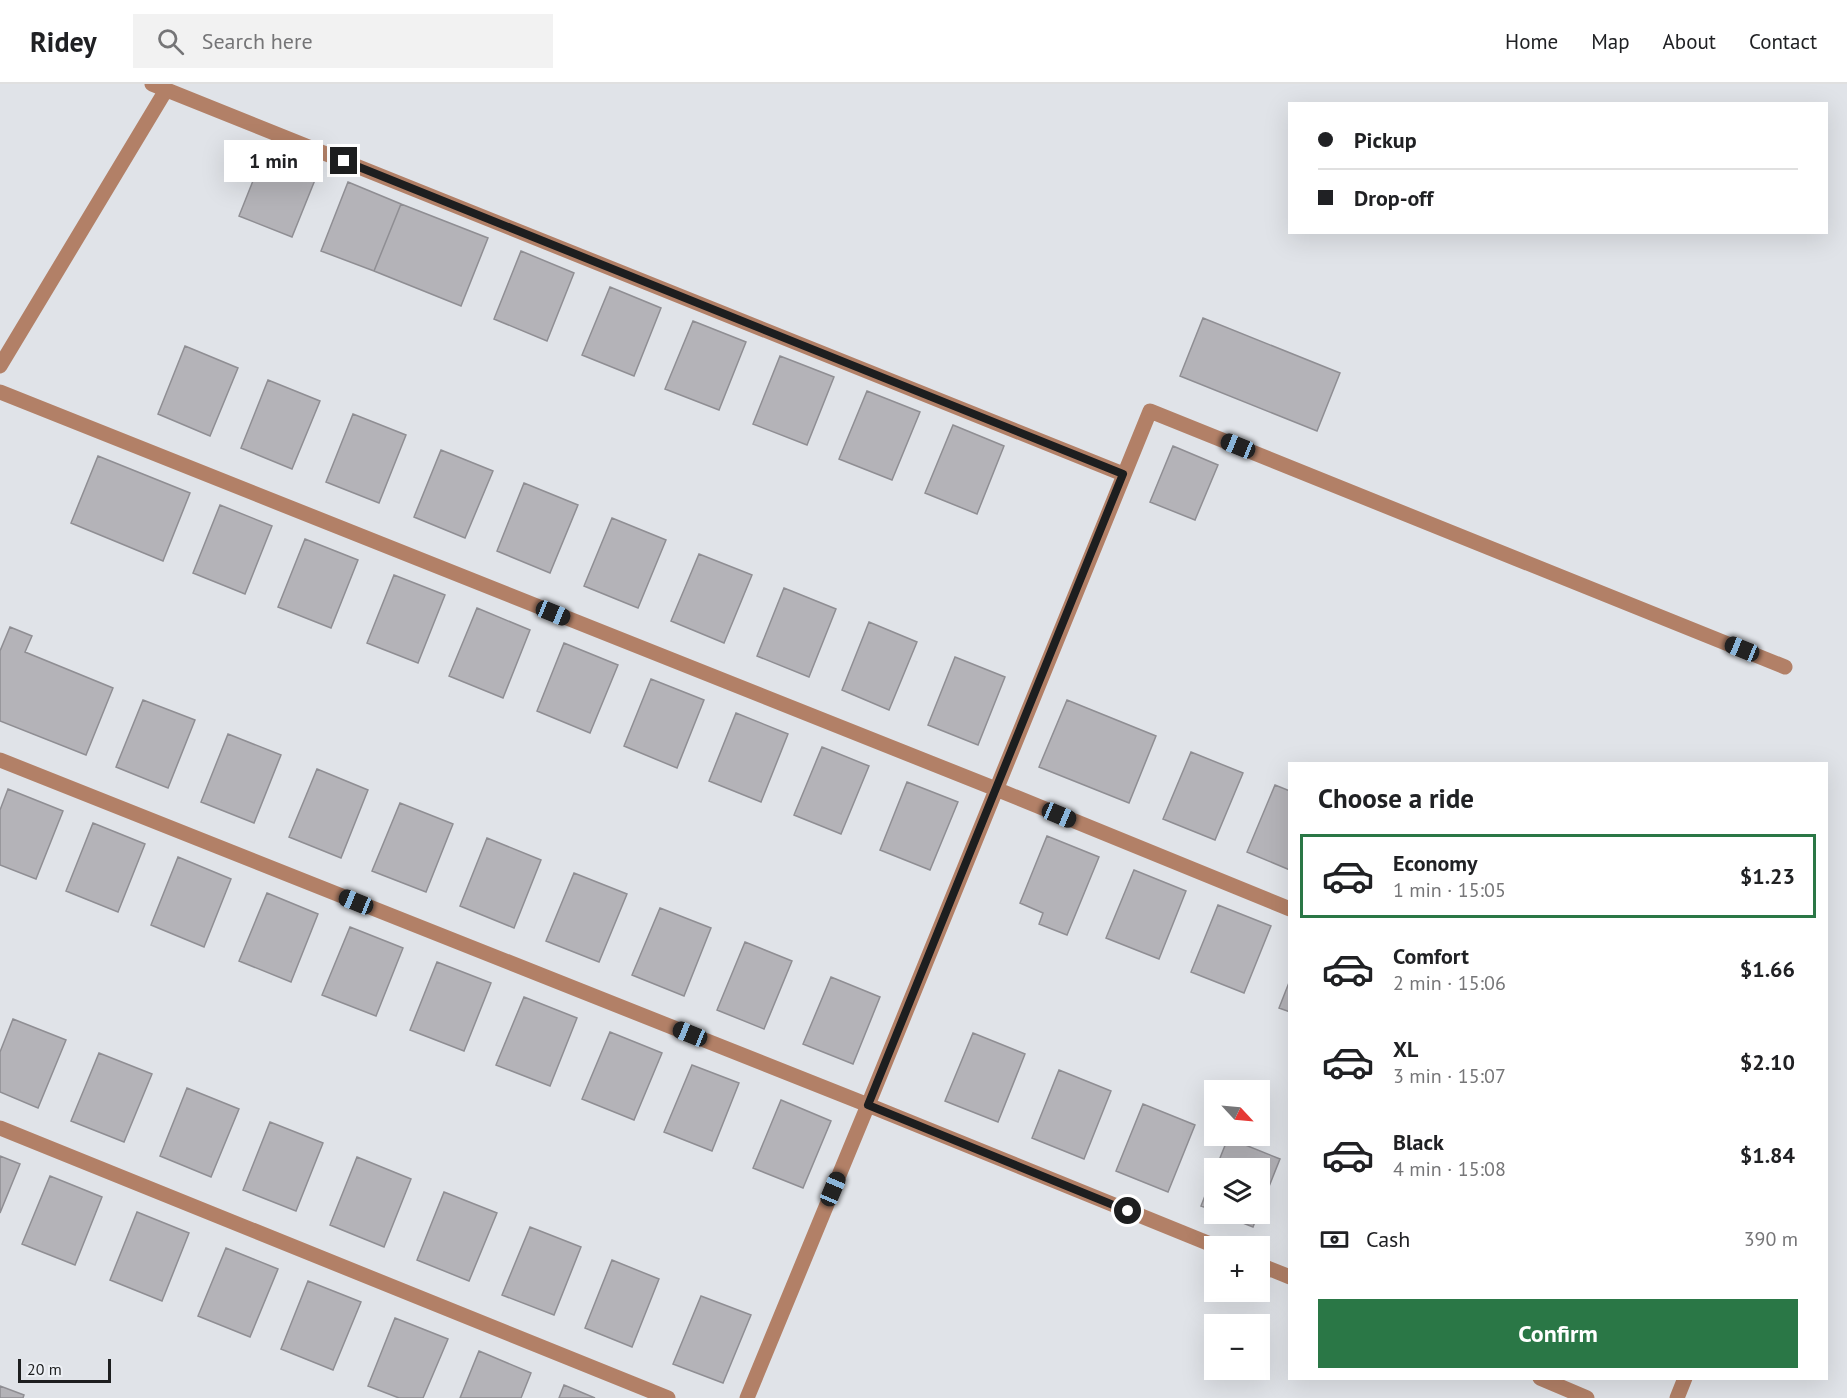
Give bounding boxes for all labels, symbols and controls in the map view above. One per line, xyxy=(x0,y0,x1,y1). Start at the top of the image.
search box xyxy=(133,14,553,68)
text: Ridey xyxy=(30,23,97,60)
icon: search xyxy=(154,25,187,58)
text: Search here xyxy=(202,27,313,55)
text: Home xyxy=(1505,28,1558,55)
text: Map xyxy=(1591,28,1630,55)
text: About xyxy=(1663,28,1716,55)
text: Contact xyxy=(1749,28,1817,55)
text: Pickup xyxy=(1354,126,1417,154)
callout: 1 min xyxy=(224,140,323,182)
route end xyxy=(330,147,357,174)
text: 1 min xyxy=(249,148,298,174)
text: Drop-off xyxy=(1354,184,1433,212)
car xyxy=(1218,431,1258,461)
car xyxy=(533,598,573,628)
car xyxy=(1722,634,1762,664)
text: Choose a ride xyxy=(1318,781,1474,815)
car xyxy=(1039,800,1079,830)
icon: car xyxy=(1321,849,1375,903)
text: Economy xyxy=(1393,849,1477,877)
text: $1.23 xyxy=(1740,862,1795,890)
text: 1 min · 15:05 xyxy=(1393,877,1506,903)
car xyxy=(336,887,376,917)
icon: car xyxy=(1321,942,1375,996)
text: Comfort xyxy=(1393,942,1469,970)
text: $1.66 xyxy=(1740,955,1795,983)
text: 2 min · 15:06 xyxy=(1393,970,1506,996)
car xyxy=(670,1019,710,1049)
icon: car xyxy=(1321,1035,1375,1089)
text: XL xyxy=(1393,1035,1418,1063)
text: $2.10 xyxy=(1740,1048,1795,1076)
text: 3 min · 15:07 xyxy=(1393,1063,1506,1089)
north arrow xyxy=(1204,1080,1270,1146)
map controls xyxy=(1204,1080,1270,1380)
icon: car xyxy=(1321,1128,1375,1182)
text: Black xyxy=(1393,1128,1444,1156)
text: $1.84 xyxy=(1740,1141,1795,1169)
text: 4 min · 15:08 xyxy=(1393,1156,1506,1182)
button: layers xyxy=(1204,1158,1270,1224)
car xyxy=(818,1169,848,1209)
route start xyxy=(1114,1197,1141,1224)
icon: cash xyxy=(1318,1223,1351,1256)
text: Cash xyxy=(1366,1225,1410,1253)
text: 390 m xyxy=(1744,1226,1798,1252)
button: + xyxy=(1204,1236,1270,1302)
button: Confirm xyxy=(1318,1299,1798,1368)
button: − xyxy=(1204,1314,1270,1380)
scale bar xyxy=(18,1356,111,1384)
text: 20 m xyxy=(27,1359,62,1379)

